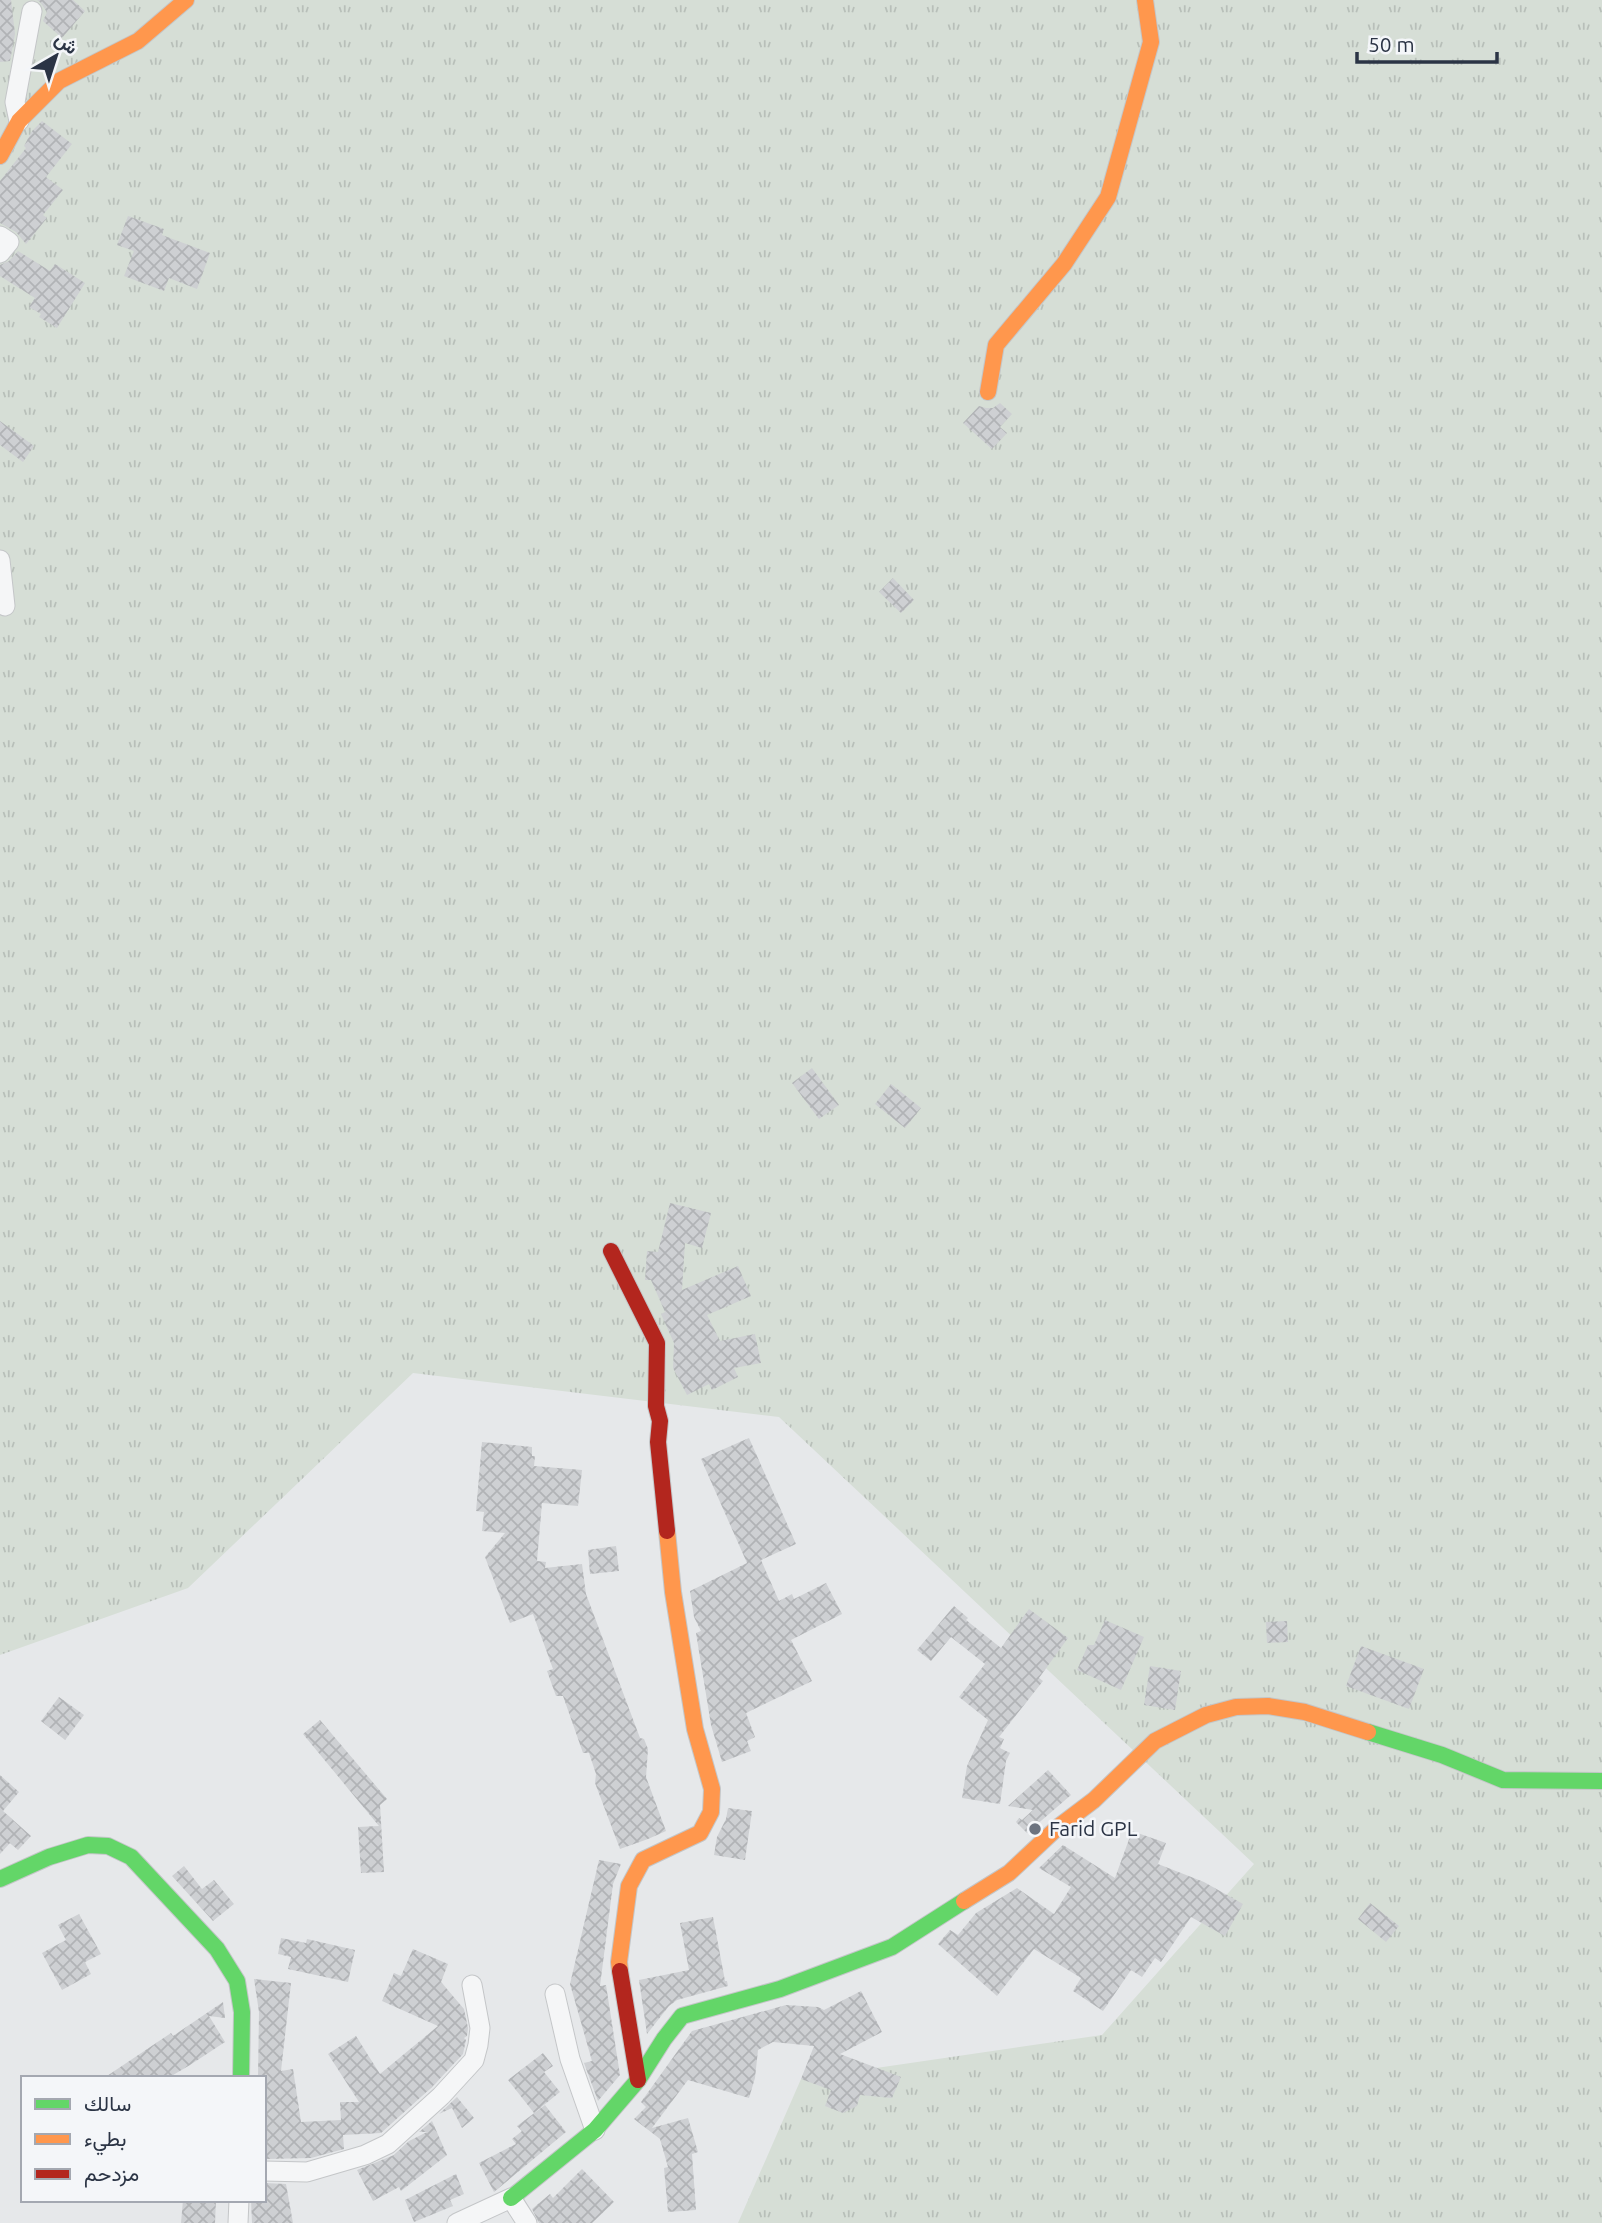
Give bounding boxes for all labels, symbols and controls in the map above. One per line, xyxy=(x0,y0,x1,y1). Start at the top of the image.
north arrow xyxy=(21,21,91,91)
scale bar xyxy=(1357,21,1497,65)
text: ش xyxy=(50,27,83,59)
text: 50 m xyxy=(1368,32,1415,56)
place label: Farid GPL xyxy=(1049,1816,1138,1840)
marker: Farid GPL xyxy=(1027,1821,1043,1837)
legend xyxy=(21,2076,266,2202)
text: سالك xyxy=(84,2091,131,2115)
text: بطيء xyxy=(84,2126,127,2156)
text: مزدحم xyxy=(84,2161,139,2188)

